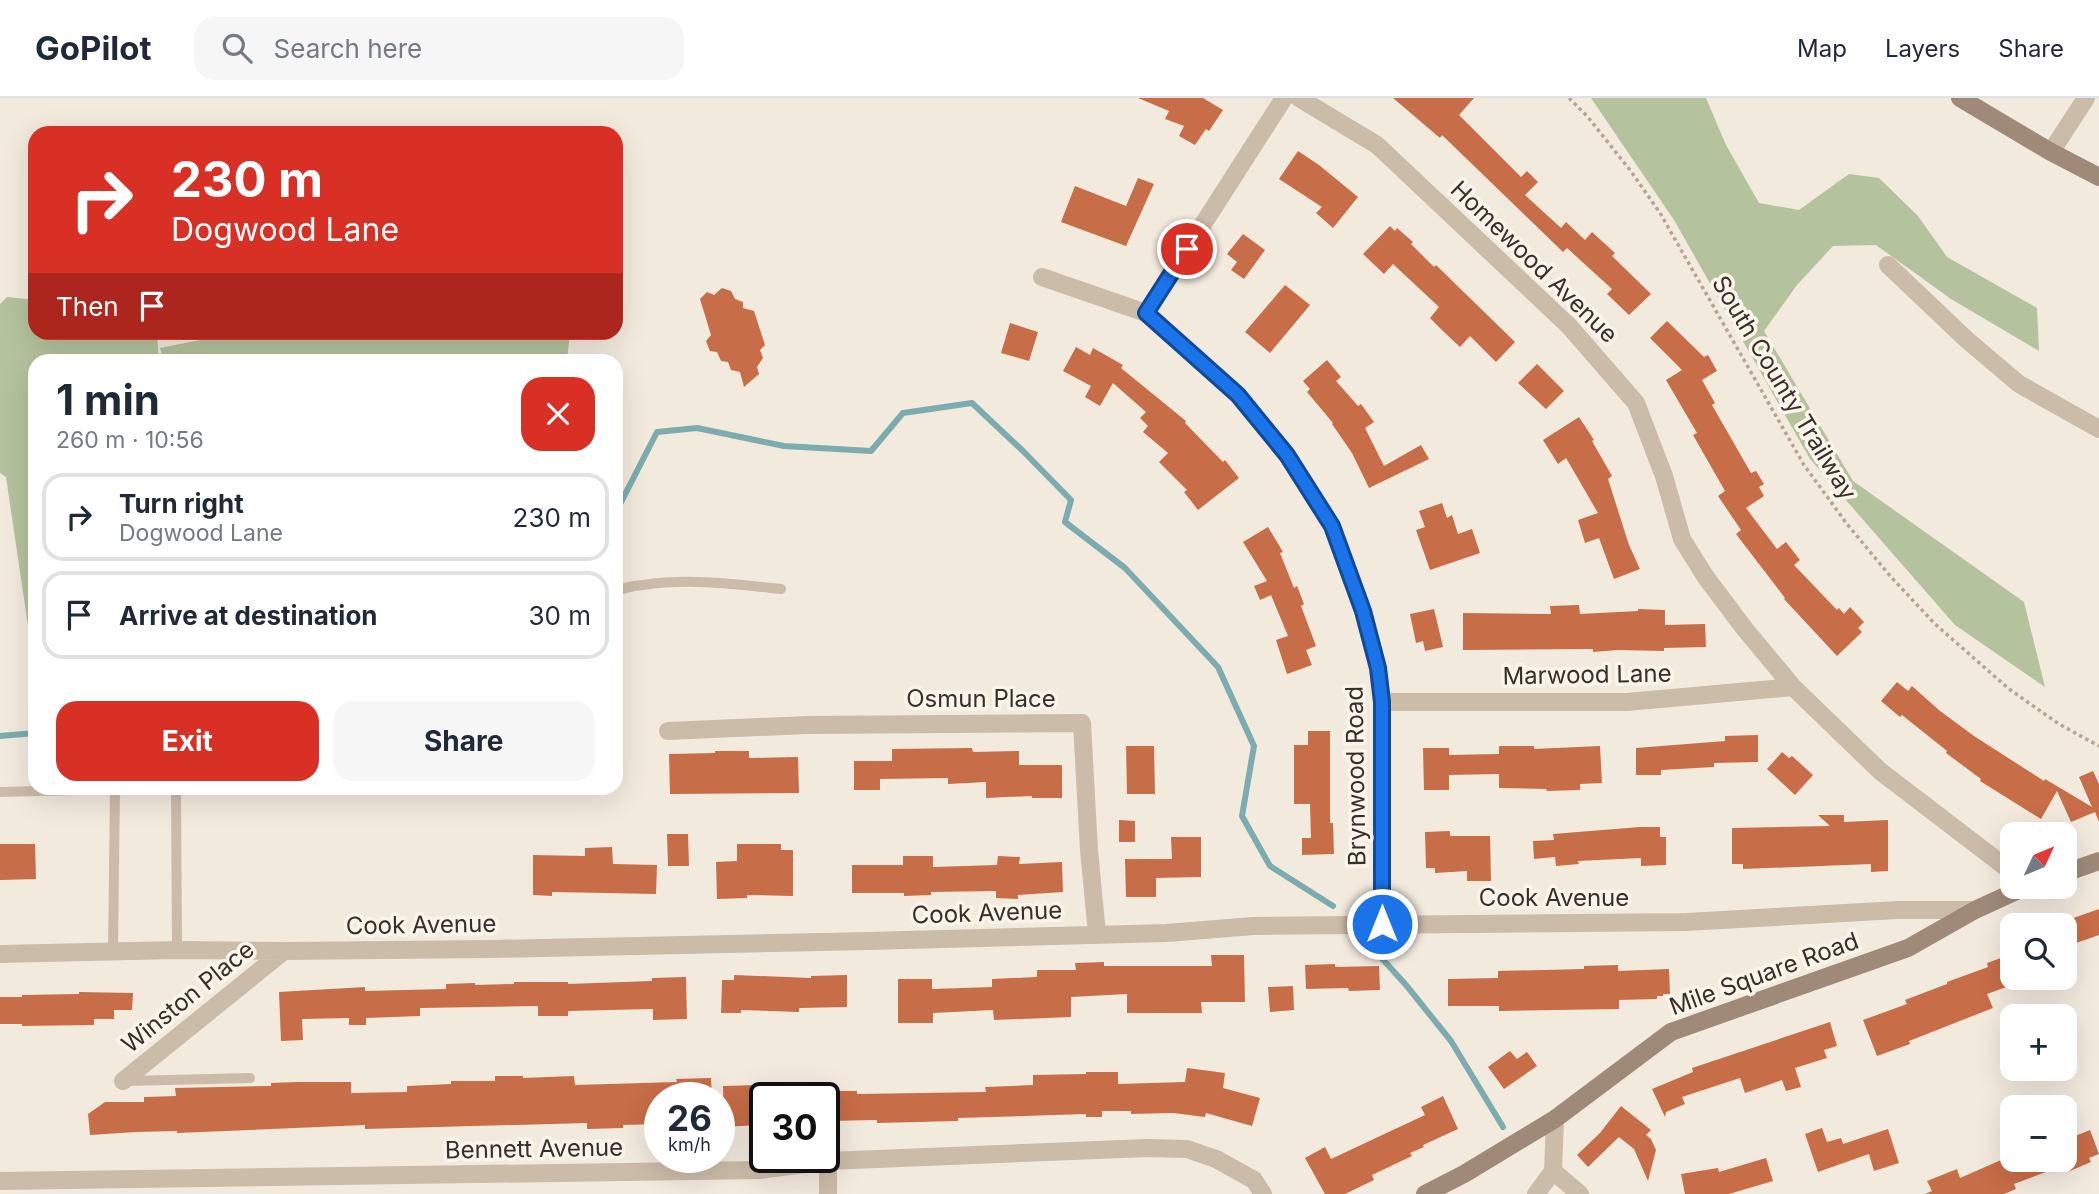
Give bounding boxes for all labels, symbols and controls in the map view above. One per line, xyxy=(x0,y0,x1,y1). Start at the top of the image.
search box xyxy=(194,17,684,80)
text: GoPilot xyxy=(35,28,152,68)
icon: search xyxy=(218,29,256,67)
text: Search here xyxy=(274,33,422,64)
text: Map xyxy=(1797,34,1847,63)
text: Layers xyxy=(1885,34,1960,63)
text: Share xyxy=(1998,34,2064,63)
text: 230 m xyxy=(171,150,323,209)
icon: right xyxy=(56,154,147,245)
street label: Homewood Avenue xyxy=(1445,175,1624,349)
text: Dogwood Lane xyxy=(171,210,399,249)
pin xyxy=(1157,219,1217,279)
icon: arrive xyxy=(1168,230,1206,268)
street label: South County Trailway xyxy=(1706,270,1863,505)
icon: arrive xyxy=(133,287,171,325)
text: Then xyxy=(56,291,119,322)
text: 1 min xyxy=(56,374,160,425)
button: close xyxy=(521,377,595,451)
text: 260 m · 10:56 xyxy=(56,426,204,454)
text: Turn right xyxy=(119,488,244,519)
icon: right xyxy=(60,498,98,536)
text: 230 m xyxy=(513,502,591,533)
text: Dogwood Lane xyxy=(119,519,283,547)
icon: arrive xyxy=(60,596,98,634)
text: Arrive at destination xyxy=(119,600,378,631)
text: 30 m xyxy=(528,600,591,631)
street label: Marwood Lane xyxy=(1502,659,1672,690)
street label: Osmun Place xyxy=(906,684,1056,713)
street label: Brynwood Road xyxy=(1339,686,1372,866)
button: Exit xyxy=(56,701,319,781)
button: Share xyxy=(333,701,595,781)
north arrow xyxy=(2000,822,2077,900)
map controls xyxy=(2000,822,2077,1172)
street label: Cook Avenue xyxy=(1479,883,1629,912)
position arrow xyxy=(1345,887,1419,961)
street label: Cook Avenue xyxy=(911,895,1063,930)
street label: Cook Avenue xyxy=(345,909,497,940)
button: search xyxy=(2000,913,2077,990)
street label: Mile Square Road xyxy=(1665,926,1862,1021)
street label: Winston Place xyxy=(116,935,260,1059)
button: + xyxy=(2000,1004,2077,1081)
speed limit sign: 30 xyxy=(749,1082,840,1173)
button: − xyxy=(2000,1095,2077,1172)
text: 26 xyxy=(667,1097,712,1139)
street label: Bennett Avenue xyxy=(445,1132,623,1165)
text: km/h xyxy=(668,1134,711,1155)

